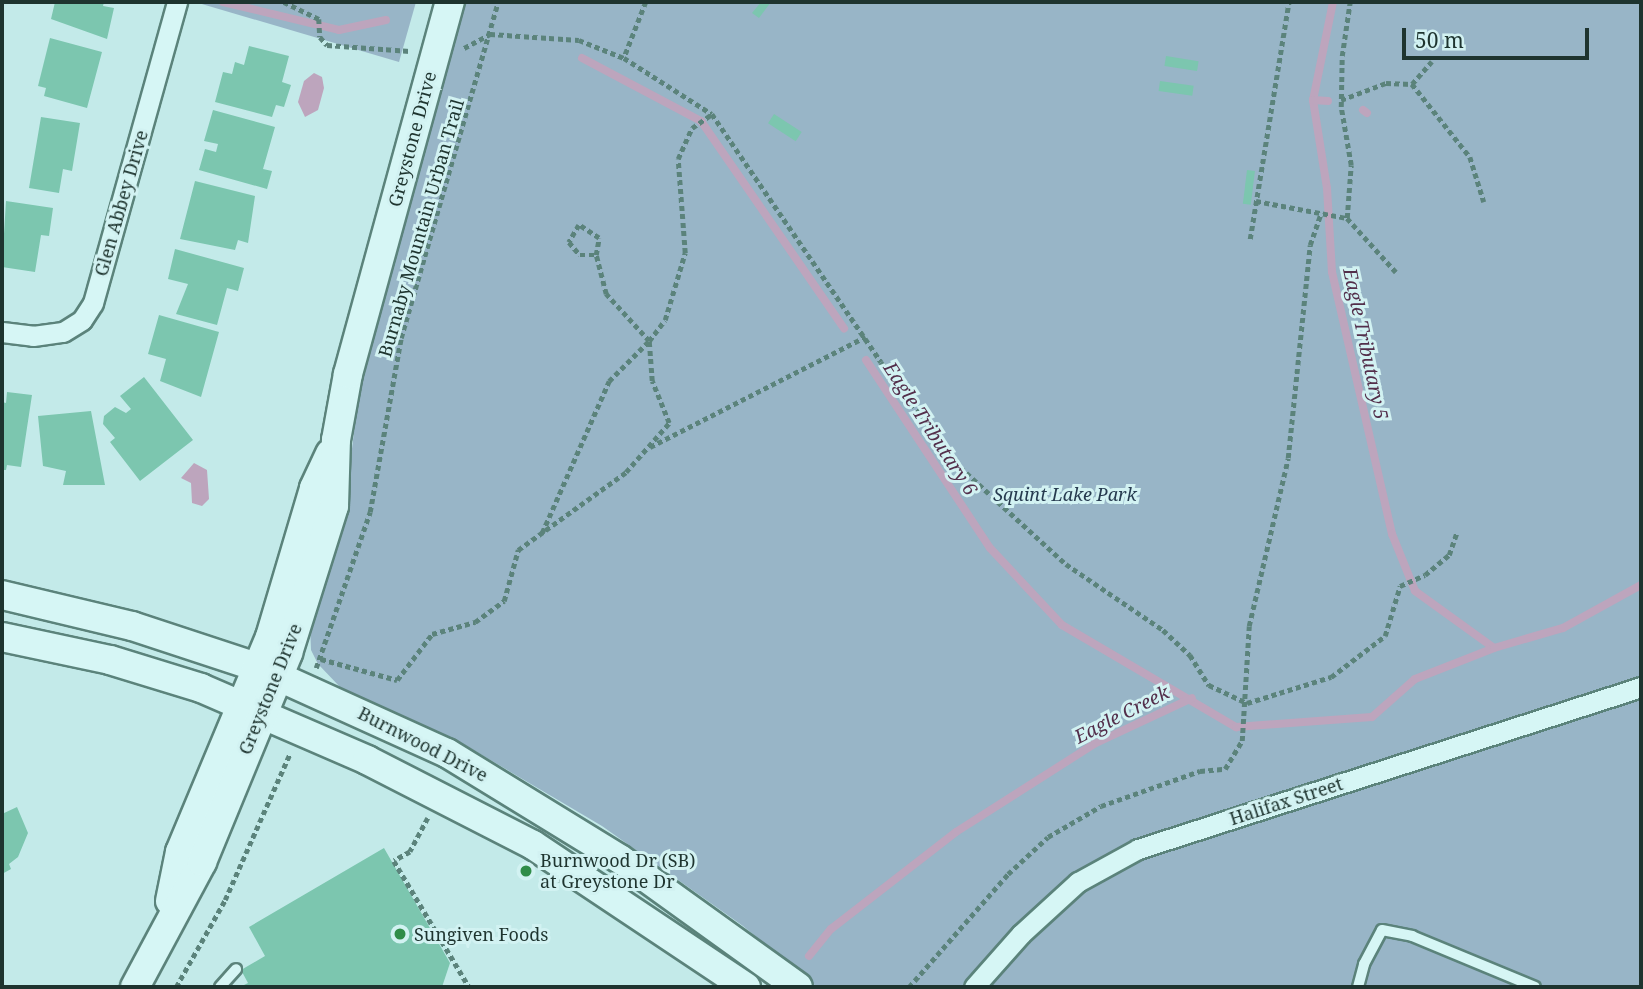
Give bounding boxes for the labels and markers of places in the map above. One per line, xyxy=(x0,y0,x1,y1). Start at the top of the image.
place label: Burnwood Dr (SB) at Greystone Dr xyxy=(540,850,696,892)
marker: Burnwood Dr (SB) at Greystone Dr xyxy=(518,863,534,879)
place label: Sungiven Foods xyxy=(414,923,548,945)
marker: Sungiven Foods xyxy=(392,926,408,942)

